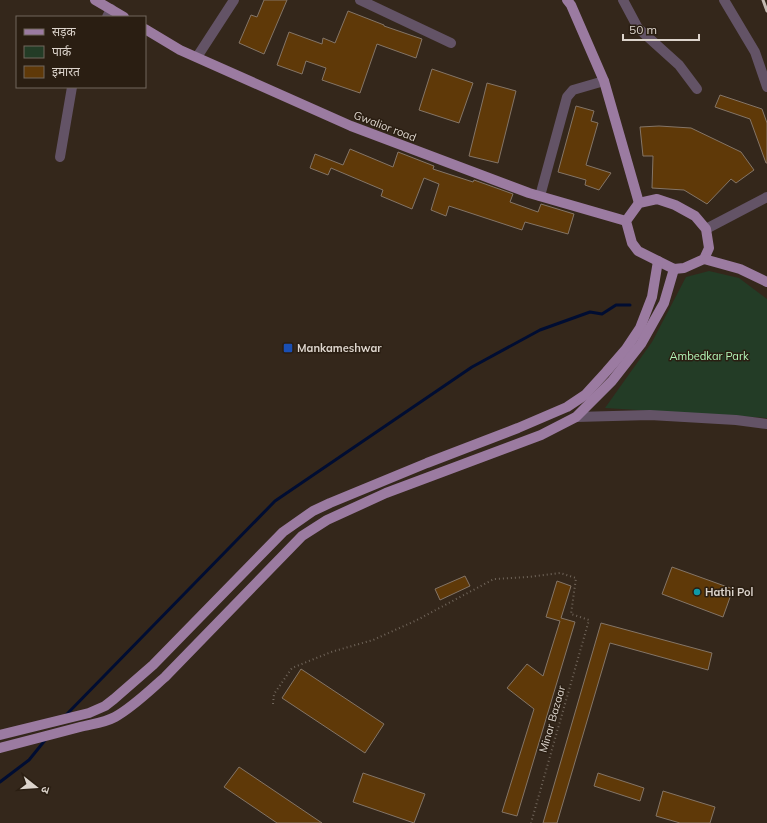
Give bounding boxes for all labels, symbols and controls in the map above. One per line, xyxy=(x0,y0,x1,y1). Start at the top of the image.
legend xyxy=(16,16,146,88)
scale bar xyxy=(623,16,699,42)
text: 50 m xyxy=(629,22,657,37)
text: सड़क xyxy=(52,24,77,39)
text: पार्क xyxy=(52,44,72,59)
text: इमारत xyxy=(52,64,81,79)
street label: Gwalior road xyxy=(352,108,418,144)
place label: Mankameshwar xyxy=(297,341,382,355)
marker: Mankameshwar xyxy=(282,342,294,354)
park label: Ambedkar Park xyxy=(669,349,749,363)
place label: Hathi Pol xyxy=(705,585,754,599)
marker: Hathi Pol xyxy=(692,587,702,597)
street label: Minar Bazaar xyxy=(536,684,568,754)
north arrow xyxy=(16,767,56,807)
text: उ xyxy=(38,785,53,796)

